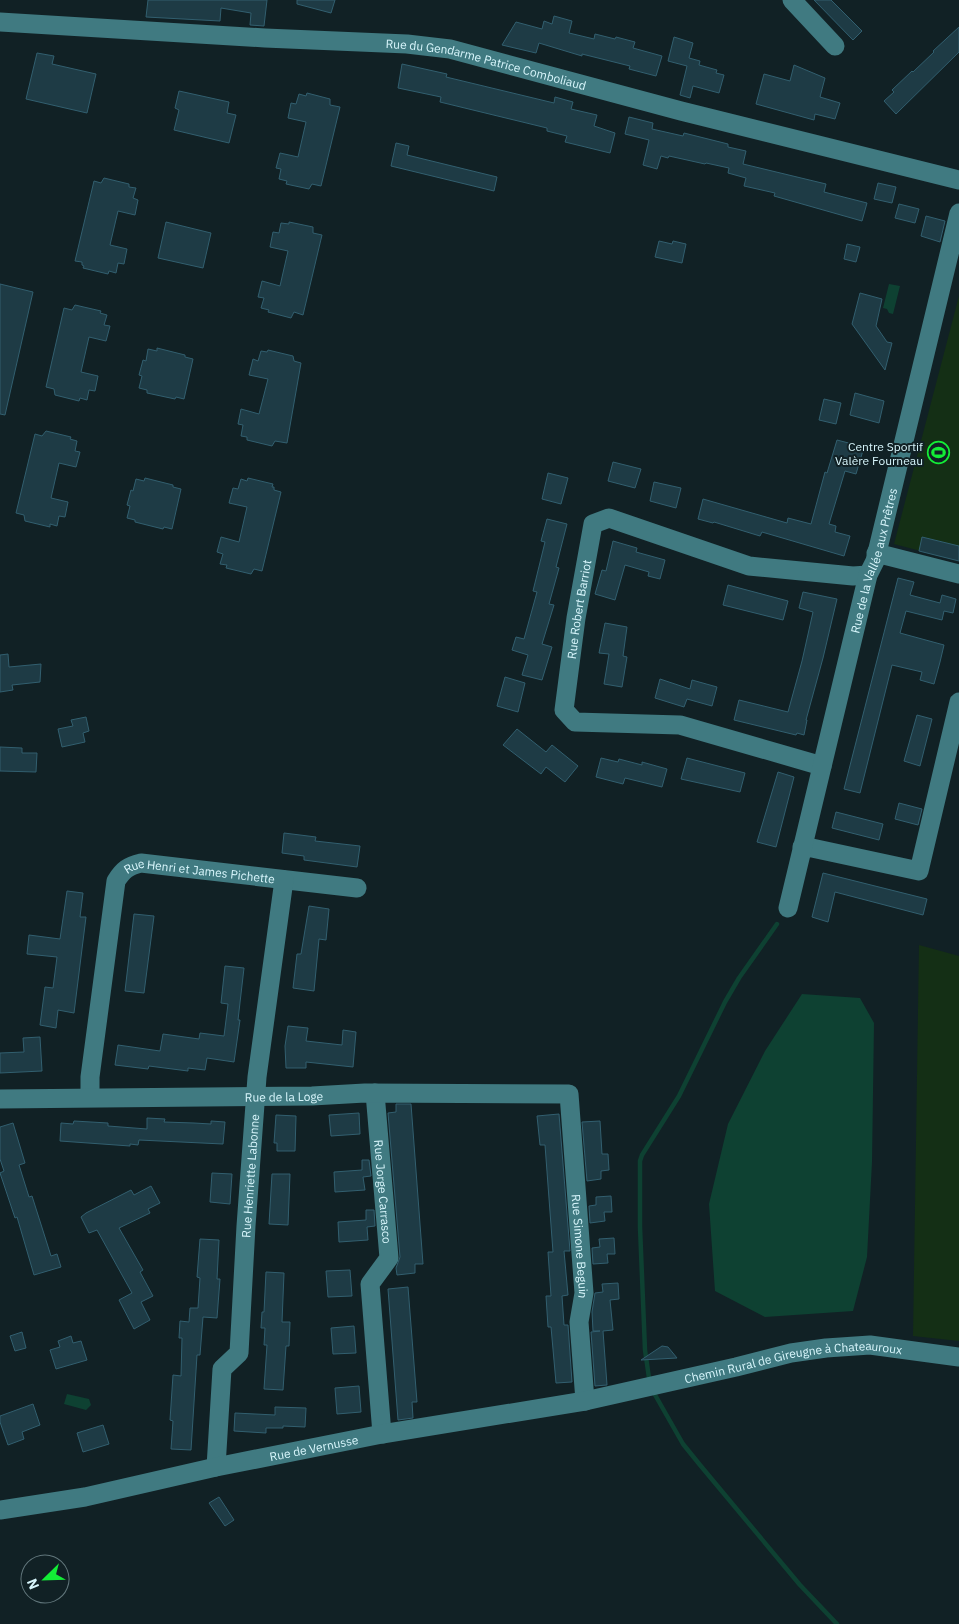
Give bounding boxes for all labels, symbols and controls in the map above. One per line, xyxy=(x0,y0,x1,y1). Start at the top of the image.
street label: Rue du Gendarme Patrice Comboliaud xyxy=(385,36,588,93)
place label: Centre Sportif Valère Fourneau xyxy=(835,439,923,468)
sports icon: Centre Sportif Valère Fourneau xyxy=(927,441,951,465)
street label: Rue de la Vallée aux Prêtres xyxy=(847,486,900,635)
street label: Rue Robert Barriot xyxy=(563,558,594,660)
street label: Rue Henri et James Pichette xyxy=(121,855,276,886)
street label: Rue de la Loge xyxy=(245,1088,324,1104)
street label: Rue Henriette Labonne xyxy=(238,1113,262,1238)
street label: Rue Jorge Carrasco xyxy=(371,1139,395,1244)
street label: Rue Simone Beguin xyxy=(569,1194,592,1300)
street label: Chemin Rural de Gireugne à Chateauroux xyxy=(683,1337,903,1386)
street label: Rue de Vernusse xyxy=(268,1431,360,1464)
north arrow xyxy=(20,1554,70,1604)
text: N xyxy=(23,1576,43,1592)

